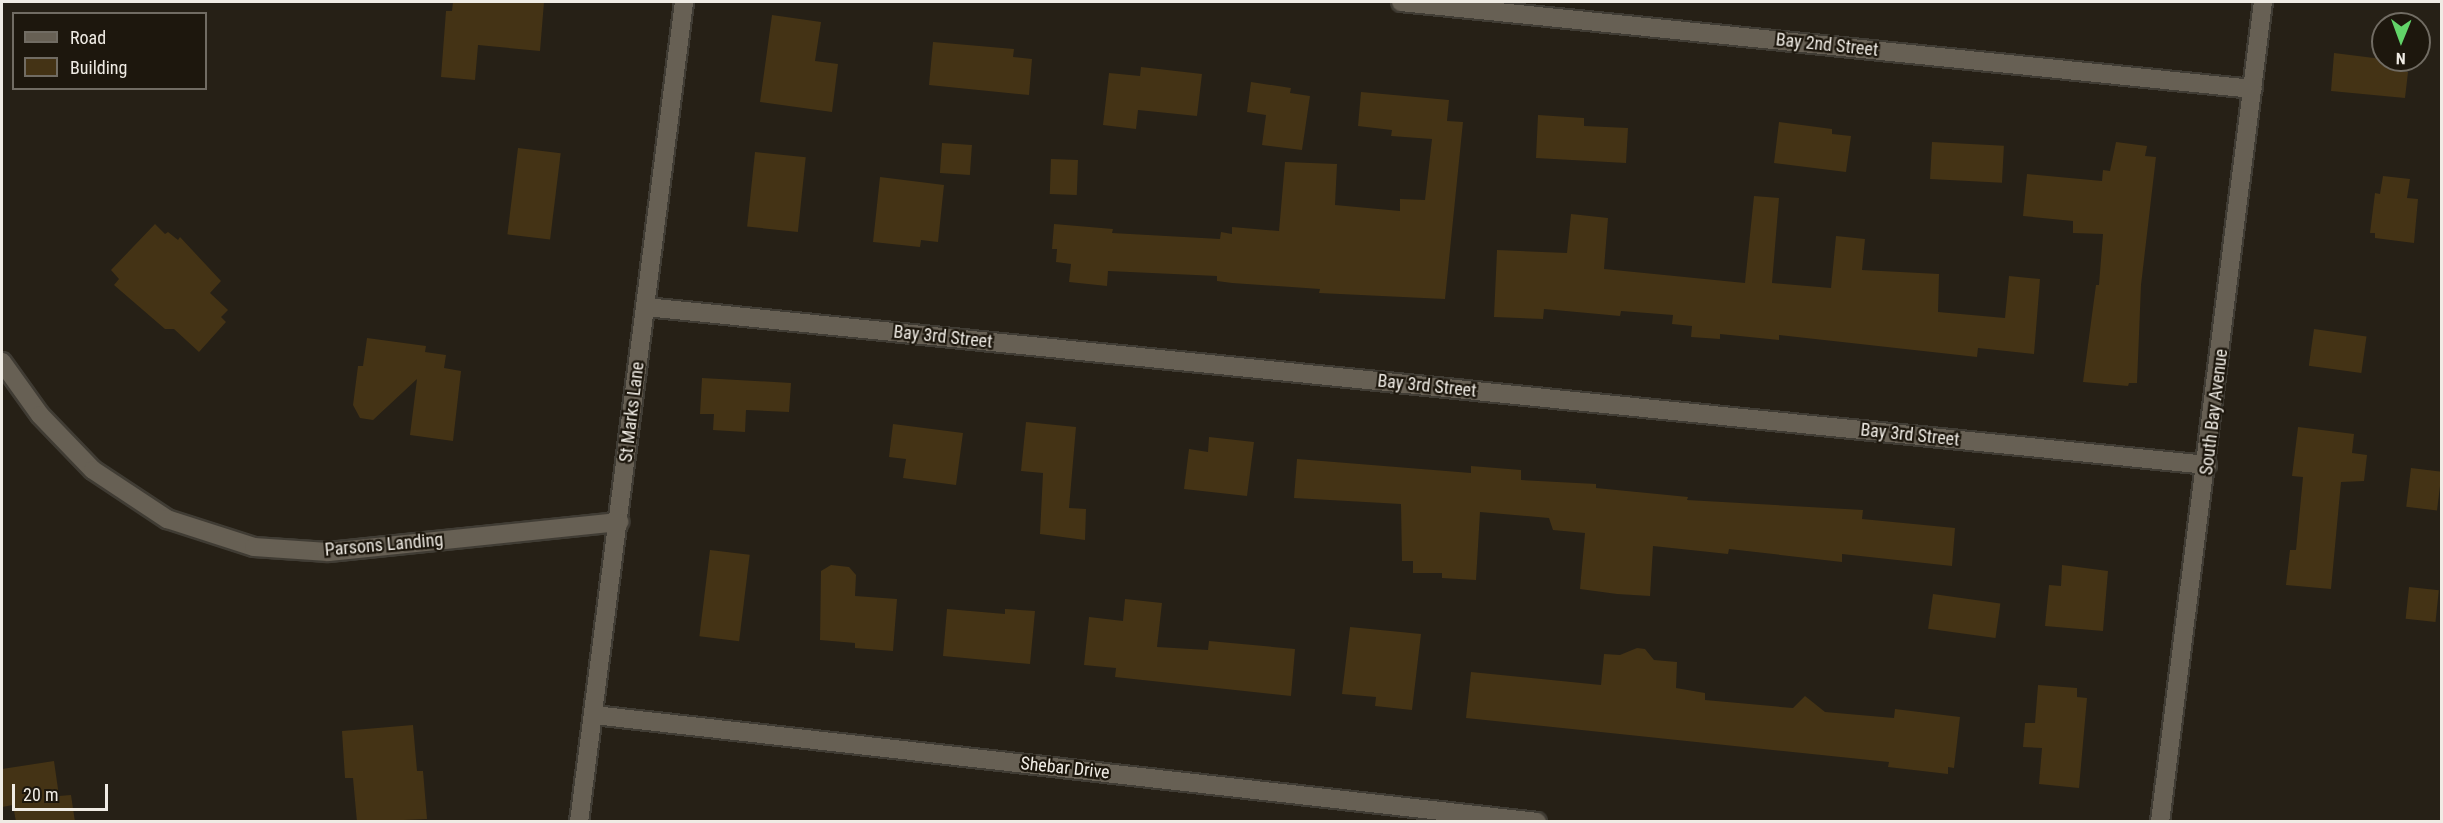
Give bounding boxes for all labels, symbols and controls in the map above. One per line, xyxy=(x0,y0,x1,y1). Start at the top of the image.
legend xyxy=(12,12,207,90)
north arrow xyxy=(2371,12,2431,72)
text: Road xyxy=(70,27,106,48)
street label: Bay 2nd Street xyxy=(1775,29,1879,61)
text: N xyxy=(2396,49,2406,68)
text: Building xyxy=(70,57,127,78)
street label: Bay 3rd Street xyxy=(892,321,994,353)
street label: South Bay Avenue xyxy=(2196,348,2232,476)
street label: St Marks Lane xyxy=(615,360,649,464)
street label: Bay 3rd Street xyxy=(1376,370,1478,402)
street label: Bay 3rd Street xyxy=(1859,419,1961,451)
street label: Parsons Landing xyxy=(324,529,444,561)
street label: Shebar Drive xyxy=(1019,753,1111,783)
scale bar xyxy=(15,772,111,810)
text: 20 m xyxy=(23,784,58,805)

